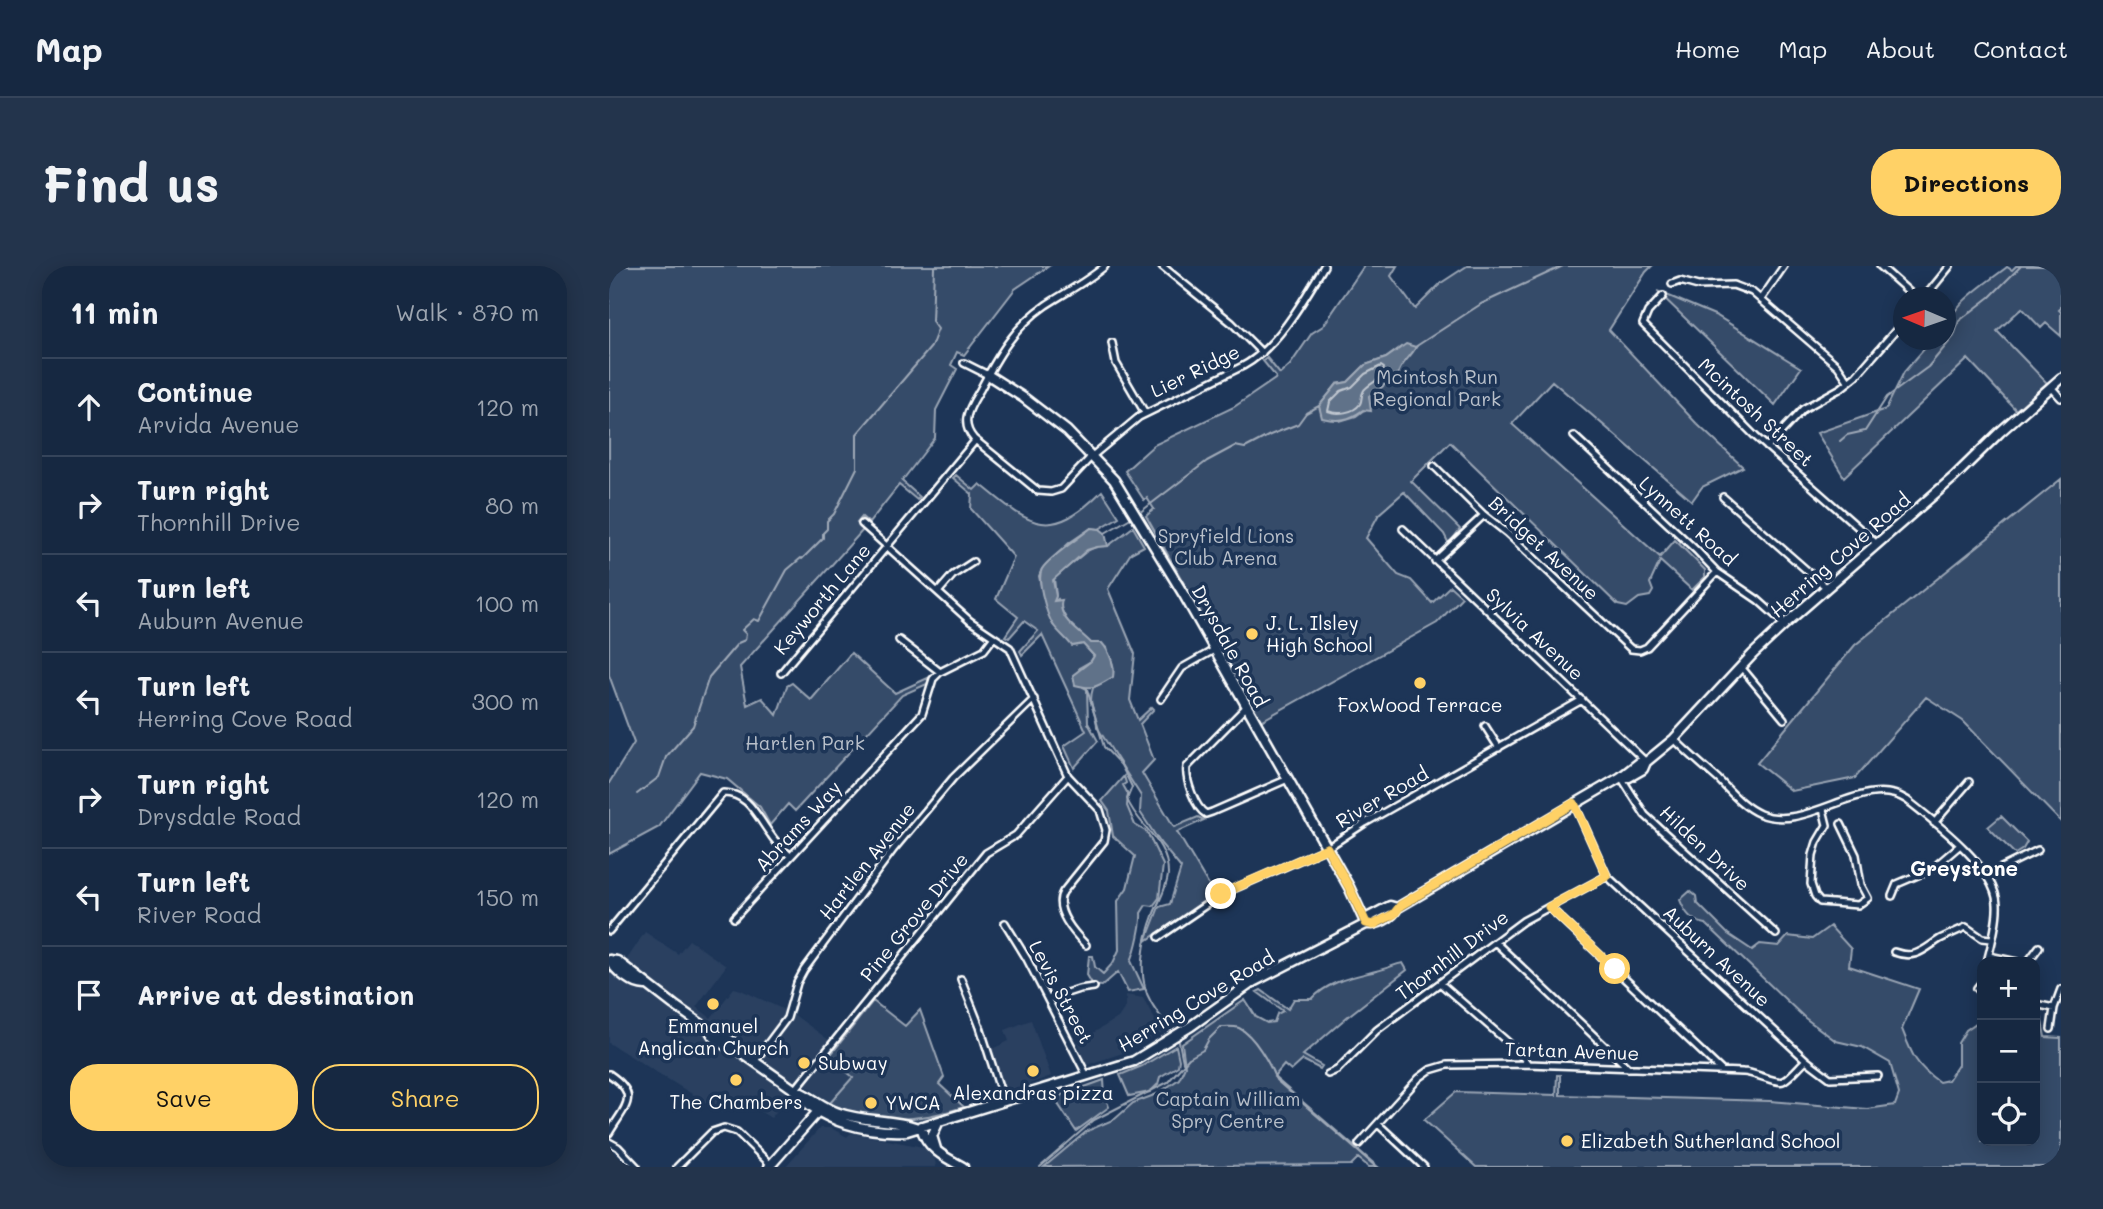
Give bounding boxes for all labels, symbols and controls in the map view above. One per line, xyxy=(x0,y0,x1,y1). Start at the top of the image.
text: Map xyxy=(35,27,103,70)
text: Home xyxy=(1675,33,1740,64)
text: Map xyxy=(1778,33,1827,64)
text: About xyxy=(1865,33,1935,64)
text: Contact xyxy=(1973,33,2068,64)
button: Directions xyxy=(1871,149,2061,216)
text: Find us xyxy=(42,151,220,214)
north arrow xyxy=(1893,287,1956,350)
text: 11 min xyxy=(70,292,159,332)
text: Walk · 870 m xyxy=(395,297,539,327)
street label: Lier Ridge xyxy=(1146,338,1243,403)
street label: Mcintosh Street xyxy=(1693,352,1819,472)
park label: Mcintosh Run Regional Park xyxy=(1373,364,1501,411)
text: Continue xyxy=(137,375,253,409)
icon: ahead xyxy=(70,388,108,426)
text: 120 m xyxy=(476,392,539,422)
text: Arvida Avenue xyxy=(137,409,300,439)
street label: Lynnett Road xyxy=(1634,470,1742,571)
text: Turn right xyxy=(137,473,270,507)
icon: right xyxy=(70,486,108,524)
street label: Herring Cove Road xyxy=(1764,487,1915,622)
text: 80 m xyxy=(485,490,539,520)
street label: Bridget Avenue xyxy=(1484,490,1605,605)
text: Thornhill Drive xyxy=(137,507,300,537)
park label: Spryfield Lions Club Arena xyxy=(1158,523,1294,570)
street label: Keyworth Lane xyxy=(768,538,876,660)
text: Turn left xyxy=(137,571,250,605)
street label: Drysdale Road xyxy=(1187,580,1274,711)
street label: Sylvia Avenue xyxy=(1481,582,1590,685)
icon: left xyxy=(70,584,108,622)
text: 100 m xyxy=(475,588,539,618)
text: Auburn Avenue xyxy=(137,605,304,635)
place label: J. L. Ilsley High School xyxy=(1266,610,1373,657)
marker: J. L. Ilsley High School xyxy=(1244,626,1260,642)
text: Turn left xyxy=(137,669,250,703)
marker: FoxWood Terrace xyxy=(1412,675,1428,691)
icon: left xyxy=(70,682,108,720)
text: 300 m xyxy=(471,686,539,716)
place label: FoxWood Terrace xyxy=(1337,692,1503,717)
text: Herring Cove Road xyxy=(137,703,352,733)
park label: Hartlen Park xyxy=(745,730,865,755)
street label: River Road xyxy=(1331,760,1432,833)
text: Turn right xyxy=(137,767,270,801)
street label: Abrams Way xyxy=(749,775,846,876)
icon: right xyxy=(70,780,108,818)
text: 120 m xyxy=(476,784,539,814)
street label: Hartlen Avenue xyxy=(813,797,920,924)
street label: Hilden Drive xyxy=(1655,799,1756,896)
text: Drysdale Road xyxy=(137,801,301,831)
street label: Pine Grove Drive xyxy=(854,847,973,986)
district label: Greystone xyxy=(1910,854,2018,882)
text: Turn left xyxy=(137,865,250,899)
icon: left xyxy=(70,878,108,916)
route end xyxy=(1205,878,1236,909)
text: 150 m xyxy=(475,882,539,912)
text: River Road xyxy=(137,899,261,929)
street label: Auburn Avenue xyxy=(1658,899,1776,1012)
street label: Thornhill Drive xyxy=(1390,904,1513,1005)
street label: Levis Street xyxy=(1024,936,1099,1048)
street label: Herring Cove Road xyxy=(1113,944,1278,1057)
route start xyxy=(1599,953,1630,984)
map controls xyxy=(1977,957,2040,1146)
button: + xyxy=(1977,957,2040,1020)
icon: arrive xyxy=(70,976,108,1014)
text: Arrive at destination xyxy=(137,978,414,1012)
marker: Emmanuel Anglican Church xyxy=(705,996,721,1012)
place label: Emmanuel Anglican Church xyxy=(638,1013,789,1060)
button: − xyxy=(1977,1020,2040,1083)
street label: Tartan Avenue xyxy=(1504,1036,1640,1065)
place label: Subway xyxy=(818,1050,888,1075)
marker: Subway xyxy=(796,1055,812,1071)
marker: Alexandras pizza xyxy=(1025,1063,1041,1079)
button: Save xyxy=(70,1064,298,1131)
button: Share xyxy=(312,1064,539,1131)
marker: The Chambers xyxy=(728,1072,744,1088)
place label: Alexandras pizza xyxy=(953,1080,1113,1105)
button: locate xyxy=(1977,1083,2040,1146)
park label: Captain William Spry Centre xyxy=(1156,1086,1300,1133)
place label: The Chambers xyxy=(669,1089,803,1114)
place label: YWCA xyxy=(885,1090,941,1115)
marker: YWCA xyxy=(863,1095,879,1111)
place label: Elizabeth Sutherland School xyxy=(1581,1128,1841,1153)
marker: Elizabeth Sutherland School xyxy=(1559,1133,1575,1149)

